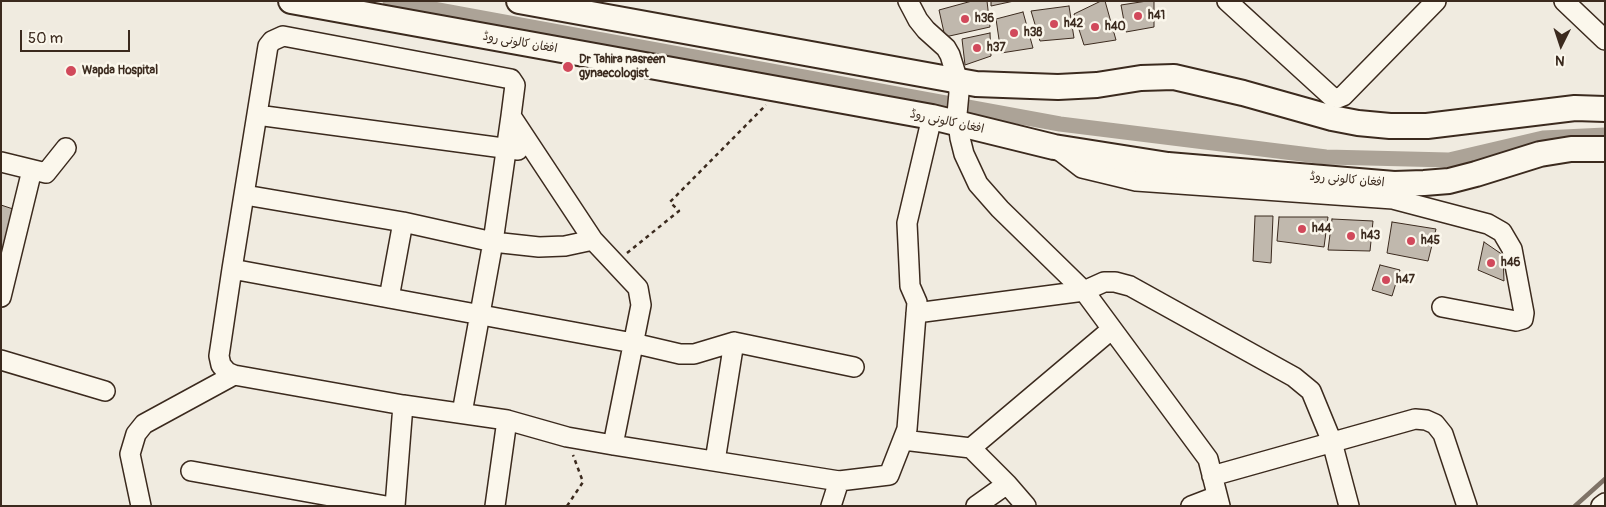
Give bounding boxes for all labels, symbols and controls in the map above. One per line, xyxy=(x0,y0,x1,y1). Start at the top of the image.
place label: h41 xyxy=(1148,9,1165,23)
marker: h41 xyxy=(1132,10,1144,22)
place label: h36 xyxy=(975,12,994,26)
marker: h36 xyxy=(959,13,971,25)
place label: h42 xyxy=(1064,17,1083,31)
marker: h42 xyxy=(1048,18,1060,30)
scale bar xyxy=(22,20,132,52)
place label: h40 xyxy=(1105,20,1126,34)
north arrow xyxy=(1536,20,1586,70)
marker: h40 xyxy=(1089,21,1101,33)
place label: h38 xyxy=(1024,26,1042,40)
marker: h38 xyxy=(1008,27,1020,39)
text: 50 m xyxy=(28,29,63,48)
street label: افغان کالونی روڈ xyxy=(482,29,558,57)
place label: h37 xyxy=(987,41,1006,55)
marker: h37 xyxy=(971,42,983,54)
text: N xyxy=(1555,52,1565,69)
place label: Dr Tahira nasreen gynaecologist xyxy=(579,53,665,81)
marker: Dr Tahira nasreen gynaecologist xyxy=(561,60,575,74)
marker: Wapda Hospital xyxy=(64,64,78,78)
place label: Wapda Hospital xyxy=(82,64,158,78)
street label: افغان کالونی روڈ xyxy=(909,107,985,137)
street label: افغان کالونی روڈ xyxy=(1309,170,1385,190)
place label: h44 xyxy=(1312,222,1332,236)
marker: h44 xyxy=(1296,223,1308,235)
place label: h43 xyxy=(1361,229,1380,243)
marker: h43 xyxy=(1345,230,1357,242)
place label: h45 xyxy=(1421,234,1440,248)
marker: h45 xyxy=(1405,235,1417,247)
place label: h46 xyxy=(1501,256,1521,270)
marker: h46 xyxy=(1485,257,1497,269)
place label: h47 xyxy=(1396,273,1415,287)
marker: h47 xyxy=(1380,274,1392,286)

